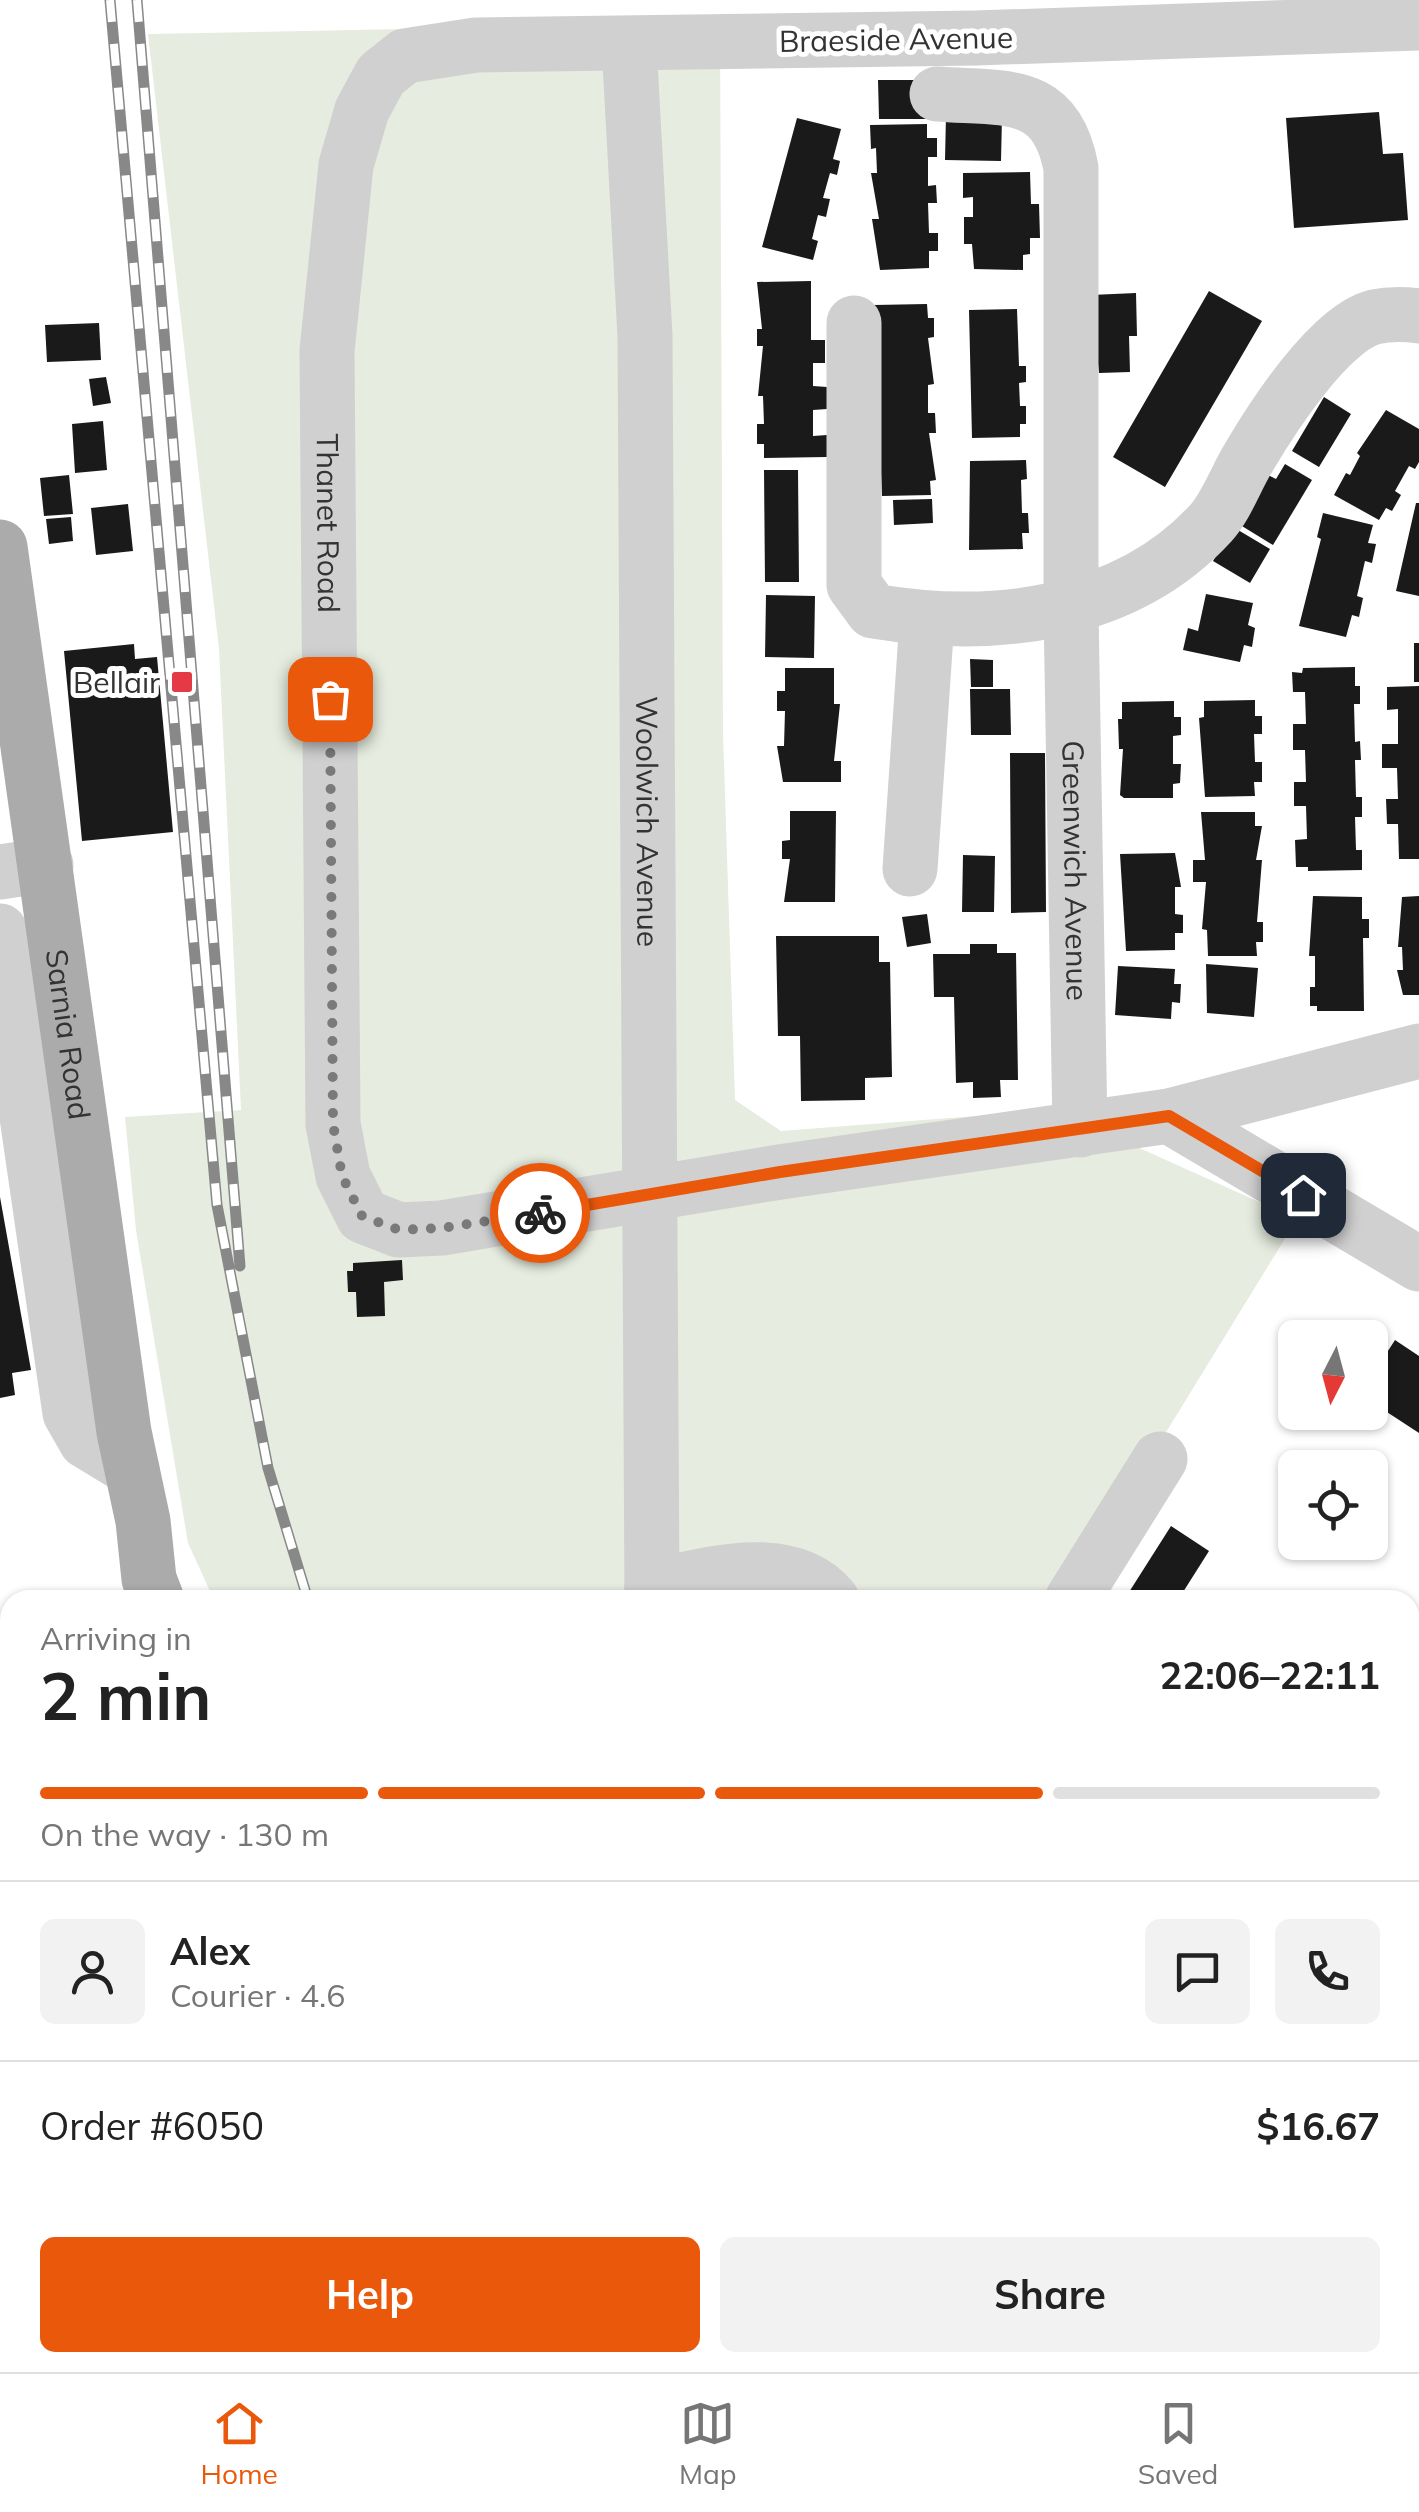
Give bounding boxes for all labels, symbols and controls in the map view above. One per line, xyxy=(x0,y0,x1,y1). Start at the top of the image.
street label: Braeside Avenue xyxy=(779,18,1013,60)
street label: Thanet Road xyxy=(309,433,348,613)
pin xyxy=(288,657,373,742)
place label: Bellair xyxy=(73,663,160,701)
marker: Bellair xyxy=(169,669,195,695)
icon: bag xyxy=(303,672,358,727)
street label: Woolwich Avenue xyxy=(628,696,667,947)
street label: Greenwich Avenue xyxy=(1054,740,1097,1001)
street label: Sarnia Road xyxy=(38,947,99,1122)
pin xyxy=(1261,1153,1346,1238)
courier xyxy=(490,1163,590,1263)
icon: home xyxy=(1276,1168,1331,1223)
icon: bike xyxy=(513,1186,568,1241)
north arrow xyxy=(1278,1320,1388,1430)
map controls xyxy=(1278,1320,1388,1560)
button: locate xyxy=(1278,1450,1388,1560)
text: Arriving in xyxy=(40,1618,192,1658)
text: 22:06–22:11 xyxy=(1160,1651,1380,1699)
text: 2 min xyxy=(40,1655,211,1736)
text: On the way · 130 m xyxy=(40,1814,329,1854)
button: person xyxy=(40,1919,145,2024)
button: chat xyxy=(1145,1919,1250,2024)
button: phone xyxy=(1275,1919,1380,2024)
text: Alex xyxy=(170,1927,250,1975)
text: Courier · 4.6 xyxy=(170,1975,346,2015)
text: Order #6050 xyxy=(40,2102,264,2150)
text: $16.67 xyxy=(1257,2102,1380,2150)
button: Help xyxy=(40,2237,700,2352)
button: Share xyxy=(720,2237,1380,2352)
tab: Home xyxy=(201,2396,278,2491)
tab: Map xyxy=(679,2396,737,2491)
tab: Saved xyxy=(1138,2396,1218,2491)

